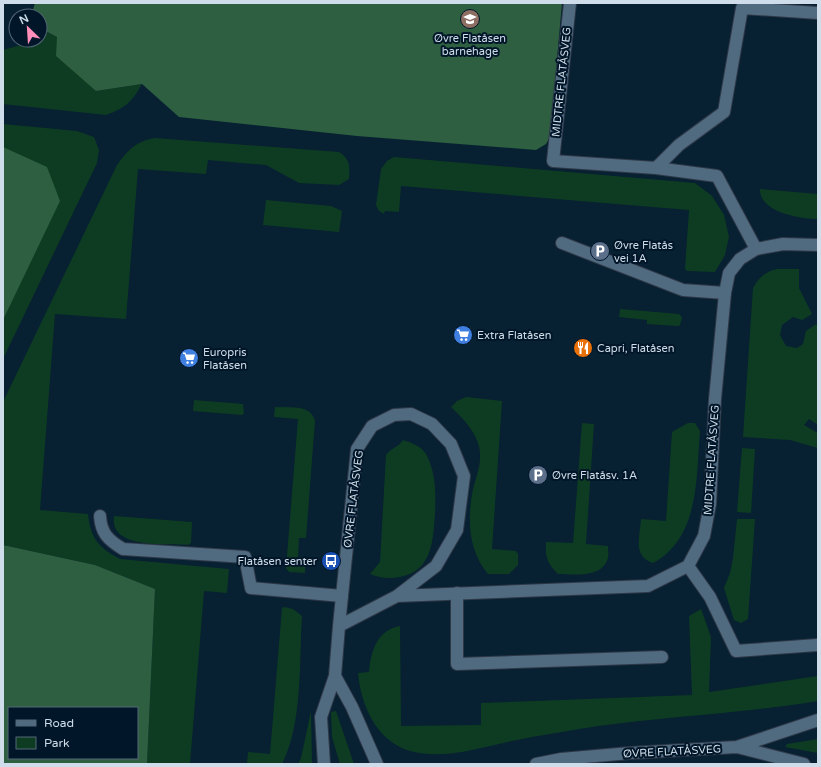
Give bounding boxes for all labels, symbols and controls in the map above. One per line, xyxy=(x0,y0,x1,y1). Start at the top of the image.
north arrow xyxy=(8,8,48,48)
school or university icon: Øvre Flatåsen barnehage xyxy=(459,8,481,30)
text: N xyxy=(17,12,31,27)
street label: MIDTRE FLATÅSVEG xyxy=(548,26,574,138)
place label: Øvre Flatåsen barnehage xyxy=(434,32,506,58)
place label: Øvre Flatås vei 1A xyxy=(614,239,673,265)
parking icon: Øvre Flatås vei 1A xyxy=(589,240,611,262)
supermarket icon: Extra Flatåsen xyxy=(452,324,474,346)
place label: Extra Flatåsen xyxy=(477,329,551,342)
restaurant icon: Capri, Flatåsen xyxy=(572,337,594,359)
place label: Capri, Flatåsen xyxy=(597,342,674,355)
place label: Europris Flatåsen xyxy=(203,346,247,372)
supermarket icon: Europris Flatåsen xyxy=(178,347,200,369)
street label: MIDTRE FLATÅSVEG xyxy=(700,404,722,516)
street label: ØVRE FLATÅSVEG xyxy=(340,449,366,549)
parking icon: Øvre Flatåsv. 1A xyxy=(527,464,549,486)
place label: Øvre Flatåsv. 1A xyxy=(552,469,637,482)
bus stop icon: Flatåsen senter xyxy=(320,550,342,572)
place label: Flatåsen senter xyxy=(238,555,318,568)
legend xyxy=(8,707,138,759)
text: Road xyxy=(44,716,74,730)
text: Park xyxy=(44,736,70,750)
street label: ØVRE FLATÅSVEG xyxy=(623,741,721,761)

